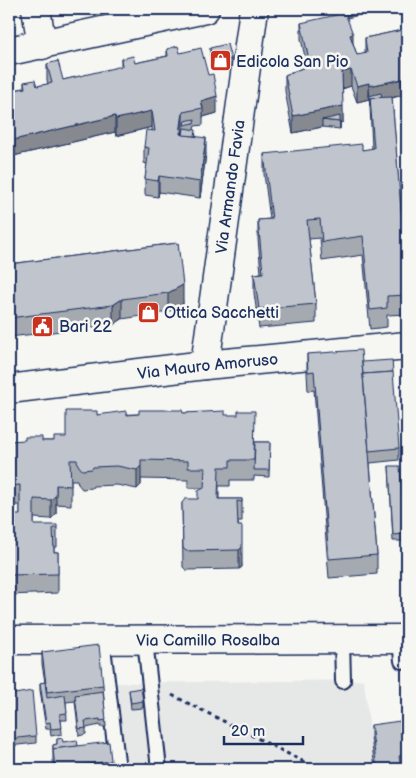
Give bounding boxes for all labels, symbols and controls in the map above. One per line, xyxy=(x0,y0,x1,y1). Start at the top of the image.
shop icon: Edicola San Pio xyxy=(208,49,232,73)
place label: Edicola San Pio xyxy=(236,53,349,72)
street label: Via Armando Favia xyxy=(212,119,250,255)
shop icon: Ottica Sacchetti xyxy=(136,300,160,324)
place label: Ottica Sacchetti xyxy=(164,304,279,323)
public building icon: Bari 22 xyxy=(31,314,55,338)
place label: Bari 22 xyxy=(59,318,112,337)
street label: Via Mauro Amoruso xyxy=(136,350,279,384)
street label: Via Camillo Rosalba xyxy=(136,631,280,651)
scale bar xyxy=(224,713,302,745)
text: 20 m xyxy=(231,722,265,741)

